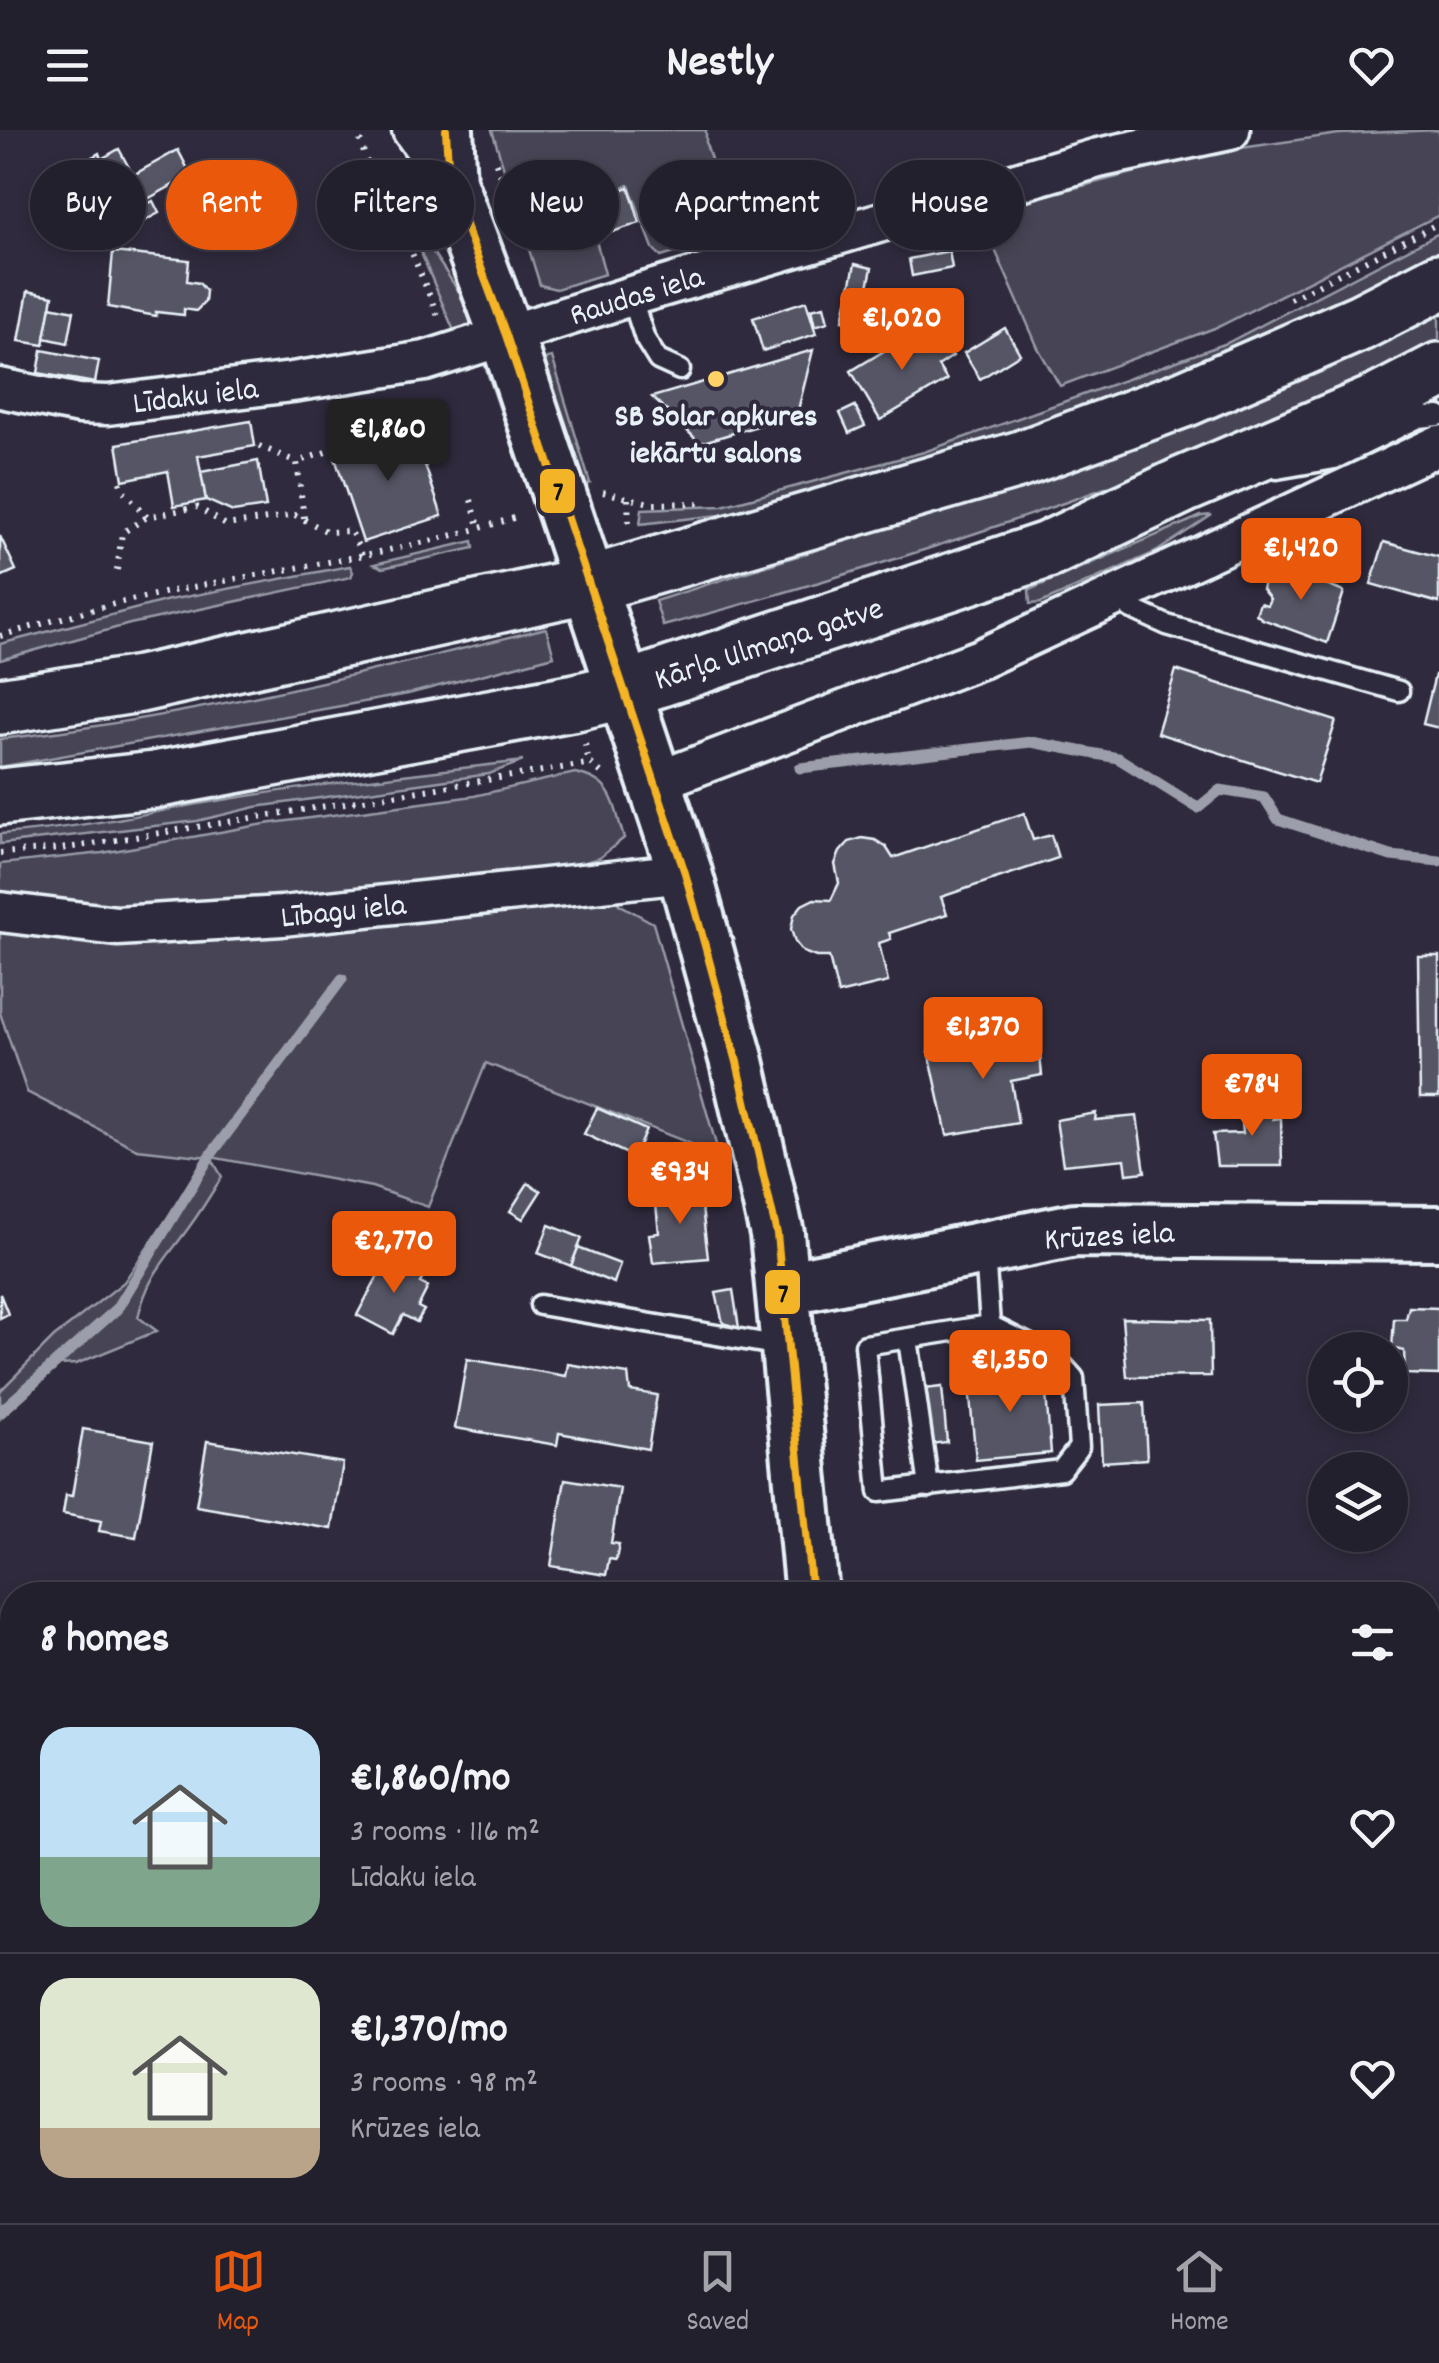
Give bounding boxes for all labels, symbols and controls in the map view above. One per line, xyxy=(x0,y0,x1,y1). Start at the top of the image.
text: Nestly xyxy=(666,33,773,97)
icon: menu xyxy=(40,38,95,93)
icon: heart xyxy=(1344,38,1399,93)
chip: Buy xyxy=(30,160,146,250)
chip: Rent xyxy=(166,160,297,250)
chip: Filters xyxy=(317,160,474,250)
chip: New xyxy=(494,160,619,250)
chip: Apartment xyxy=(639,160,855,250)
chip: House xyxy=(875,160,1024,250)
street label: Raudas iela xyxy=(565,256,711,341)
pin: €1,020 xyxy=(821,288,983,373)
text: €1,020 xyxy=(862,297,942,343)
street label: Līdaku iela xyxy=(130,368,262,429)
marker: SB Solar apkures iekārtu salons xyxy=(705,368,727,390)
place label: SB Solar apkures iekārtu salons xyxy=(615,396,817,479)
pin: €1,860 xyxy=(307,399,469,484)
text: €1,860 xyxy=(350,408,426,454)
line badge: 7 xyxy=(538,467,577,515)
text: 7 xyxy=(553,475,564,515)
pin: €1,420 xyxy=(1220,518,1382,603)
text: €1,420 xyxy=(1263,527,1339,573)
street label: Kārļa Ulmaņa gatve xyxy=(649,588,890,705)
street label: Lībagu iela xyxy=(279,884,409,943)
pin: €1,370 xyxy=(902,997,1064,1082)
text: €1,370 xyxy=(946,1006,1020,1052)
pin: €784 xyxy=(1193,1054,1311,1139)
text: €784 xyxy=(1224,1063,1280,1109)
pin: €934 xyxy=(621,1142,739,1227)
text: €934 xyxy=(650,1151,710,1197)
pin: €2,770 xyxy=(313,1211,475,1296)
street label: Krūzes iela xyxy=(1043,1213,1176,1265)
text: €2,770 xyxy=(354,1220,434,1266)
line badge: 7 xyxy=(763,1268,802,1316)
text: 7 xyxy=(778,1277,789,1317)
pin: €1,350 xyxy=(929,1330,1091,1415)
map controls xyxy=(1308,1332,1408,1552)
button: locate xyxy=(1308,1332,1408,1432)
text: €1,350 xyxy=(971,1339,1049,1385)
button: layers xyxy=(1308,1452,1408,1552)
text: 8 homes xyxy=(40,1612,169,1672)
icon: filters xyxy=(1345,1615,1400,1670)
text: €1,860/mo xyxy=(350,1751,510,1811)
icon: home xyxy=(120,1767,240,1887)
icon: heart xyxy=(1345,1800,1400,1855)
text: 3 rooms · 116 m² xyxy=(350,1811,540,1857)
text: Līdaku iela xyxy=(350,1857,476,1903)
text: €1,370/mo xyxy=(350,2002,508,2062)
icon: home xyxy=(120,2018,240,2138)
icon: heart xyxy=(1345,2051,1400,2106)
text: 3 rooms · 98 m² xyxy=(350,2062,538,2108)
text: Krūzes iela xyxy=(350,2108,480,2154)
tab: Map xyxy=(211,2244,266,2344)
tab: Saved xyxy=(687,2244,749,2344)
tab: Home xyxy=(1170,2244,1228,2344)

